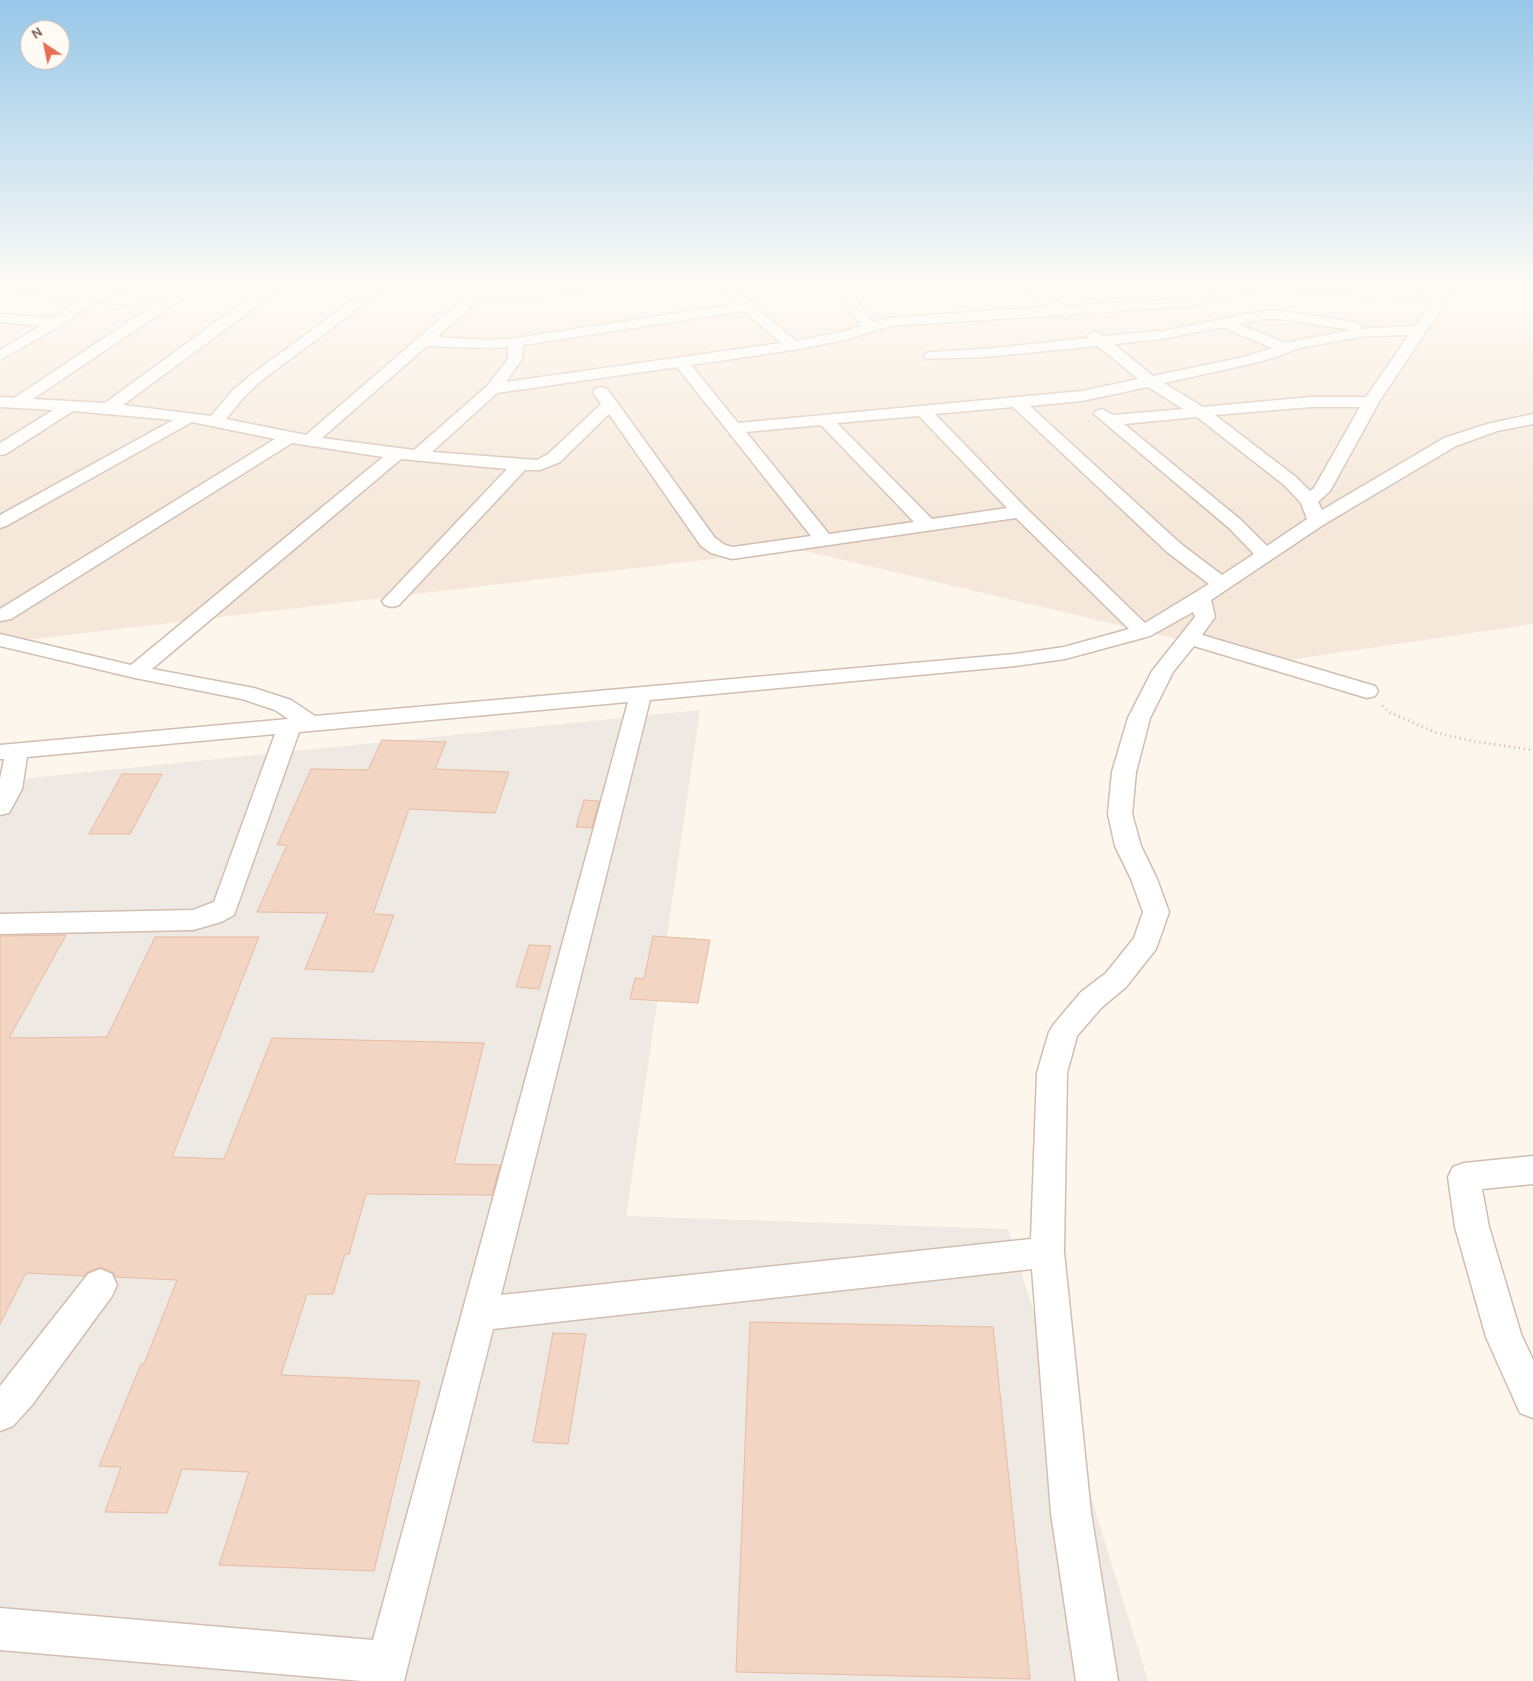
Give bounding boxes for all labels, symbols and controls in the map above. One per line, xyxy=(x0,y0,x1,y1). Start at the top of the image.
north arrow xyxy=(20,20,70,70)
text: N xyxy=(28,23,46,43)

